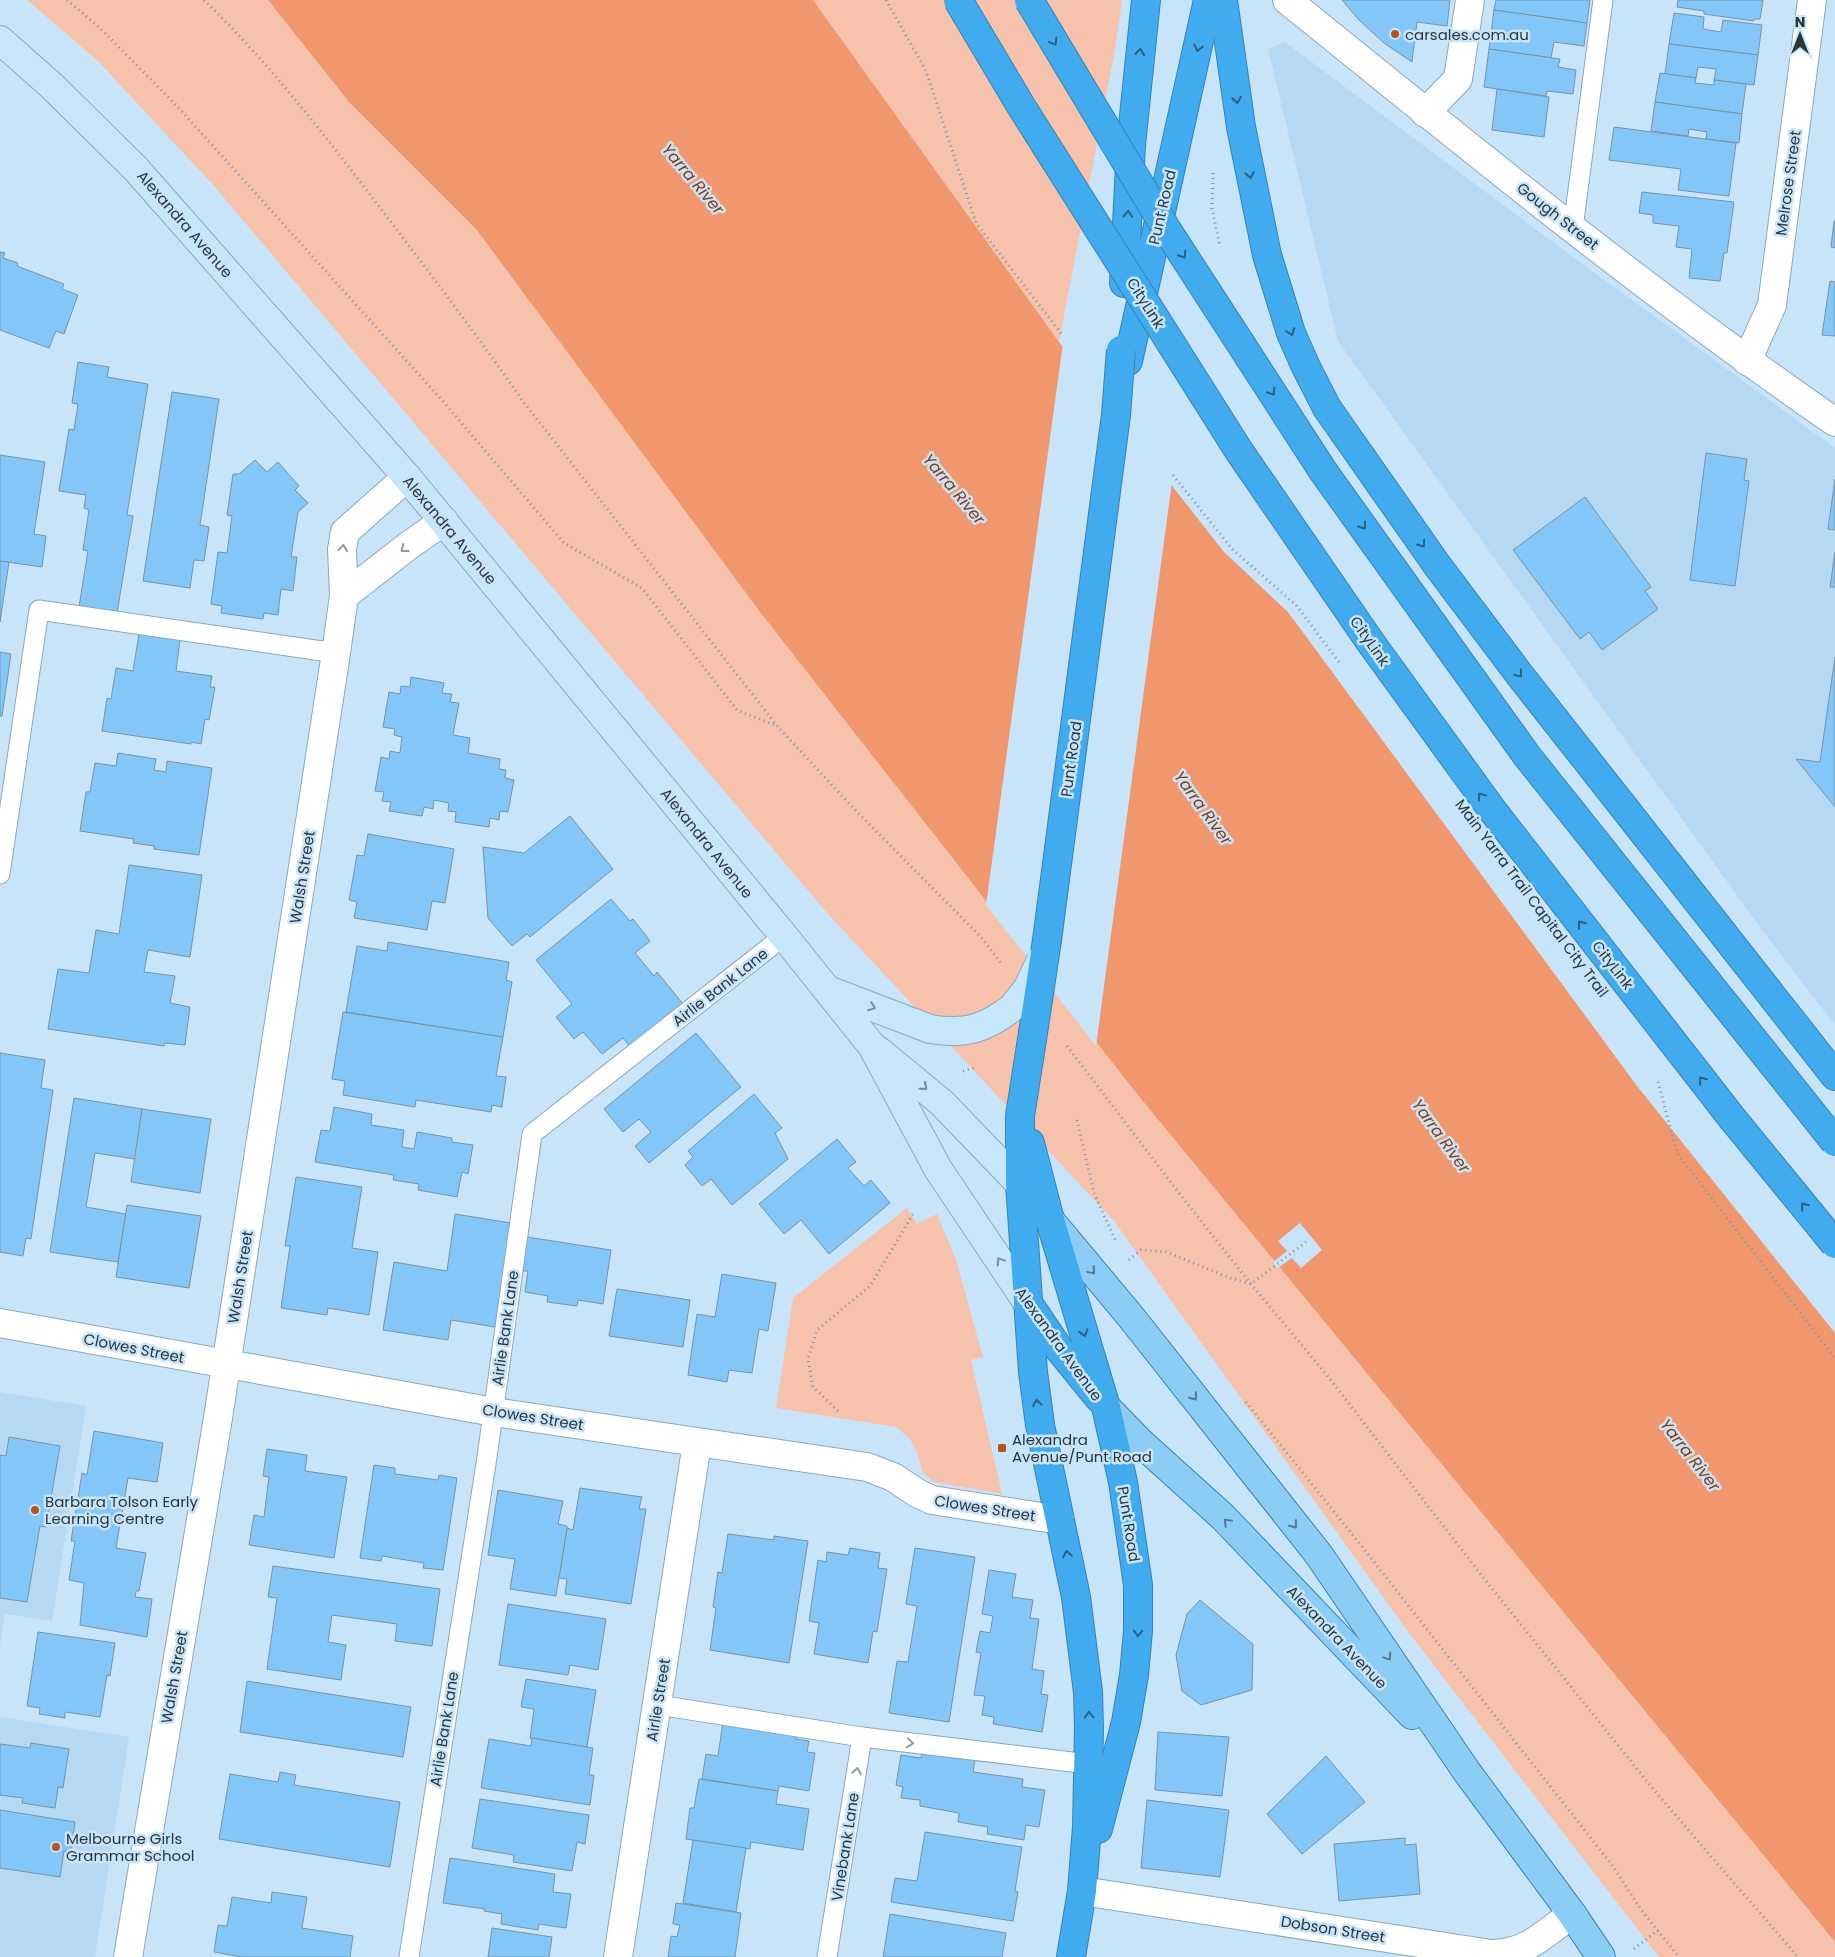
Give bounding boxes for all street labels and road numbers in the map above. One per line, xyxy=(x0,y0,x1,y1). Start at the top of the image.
street label: Melrose Street xyxy=(1770,129,1806,237)
street label: Alexandra Avenue xyxy=(132,166,238,282)
street label: Punt Road xyxy=(1143,167,1181,247)
street label: Gough Street xyxy=(1513,177,1603,255)
street label: CityLink xyxy=(1122,273,1170,333)
street label: Alexandra Avenue xyxy=(398,471,502,589)
street label: CityLink xyxy=(1345,612,1395,670)
street label: Punt Road xyxy=(1055,720,1087,798)
street label: Alexandra Avenue xyxy=(656,783,758,903)
street label: Main Yarra Trail Capital City Trail xyxy=(1450,795,1614,1001)
street label: Walsh Street xyxy=(284,829,320,925)
street label: CityLink xyxy=(1587,936,1639,994)
street label: Airlie Bank Lane xyxy=(668,943,772,1031)
street label: Walsh Street xyxy=(222,1229,258,1325)
street label: Airlie Bank Lane xyxy=(487,1269,523,1387)
street label: Alexandra Avenue xyxy=(1010,1283,1108,1405)
street label: Clowes Street xyxy=(82,1328,186,1368)
street label: Clowes Street xyxy=(481,1399,585,1435)
street label: Punt Road xyxy=(1113,1485,1145,1563)
street label: Clowes Street xyxy=(933,1490,1037,1526)
street label: Alexandra Avenue xyxy=(1282,1581,1392,1693)
street label: Walsh Street xyxy=(156,1629,192,1725)
street label: Airlie Street xyxy=(641,1657,675,1743)
street label: Airlie Bank Lane xyxy=(425,1670,463,1788)
street label: Vinebank Lane xyxy=(826,1791,864,1903)
street label: Dobson Street xyxy=(1279,1910,1387,1948)

